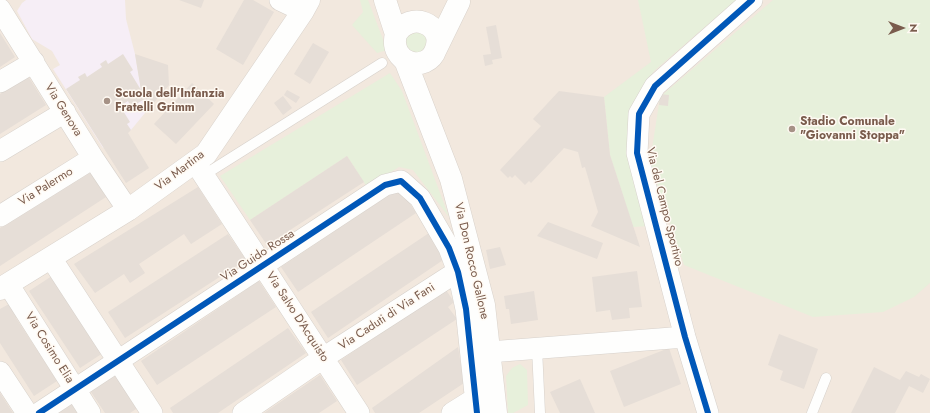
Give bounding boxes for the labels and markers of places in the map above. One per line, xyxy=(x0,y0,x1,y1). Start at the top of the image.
place label: Scuola dell'Infanzia Fratelli Grimm xyxy=(115,87,224,115)
marker: Scuola dell'Infanzia Fratelli Grimm xyxy=(102,96,112,106)
place label: Stadio Comunale "Giovanni Stoppa" xyxy=(800,115,905,143)
marker: Stadio Comunale "Giovanni Stoppa" xyxy=(787,124,797,134)

